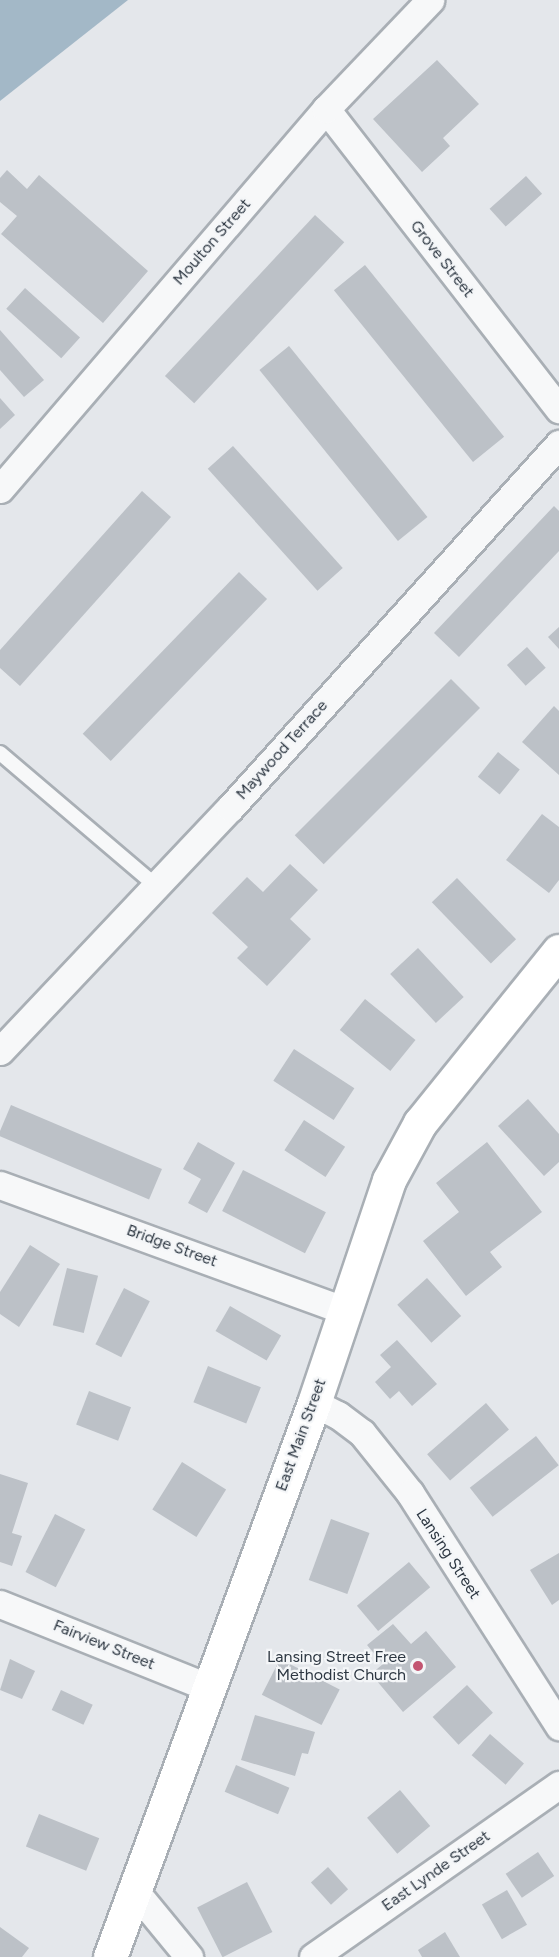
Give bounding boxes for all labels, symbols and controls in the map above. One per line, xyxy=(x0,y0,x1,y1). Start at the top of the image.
street label: Moulton Street xyxy=(169,195,255,289)
street label: Grove Street xyxy=(406,217,478,301)
street label: Maywood Terrace xyxy=(232,696,332,804)
street label: Bridge Street xyxy=(124,1221,220,1271)
street label: East Main Street xyxy=(272,1376,330,1494)
street label: Lansing Street xyxy=(412,1505,484,1603)
street label: Fairview Street xyxy=(50,1616,158,1674)
place label: Lansing Street Free Methodist Church xyxy=(267,1647,406,1685)
marker: Lansing Street Free Methodist Church xyxy=(411,1659,425,1673)
street label: East Lynde Street xyxy=(378,1827,494,1915)

